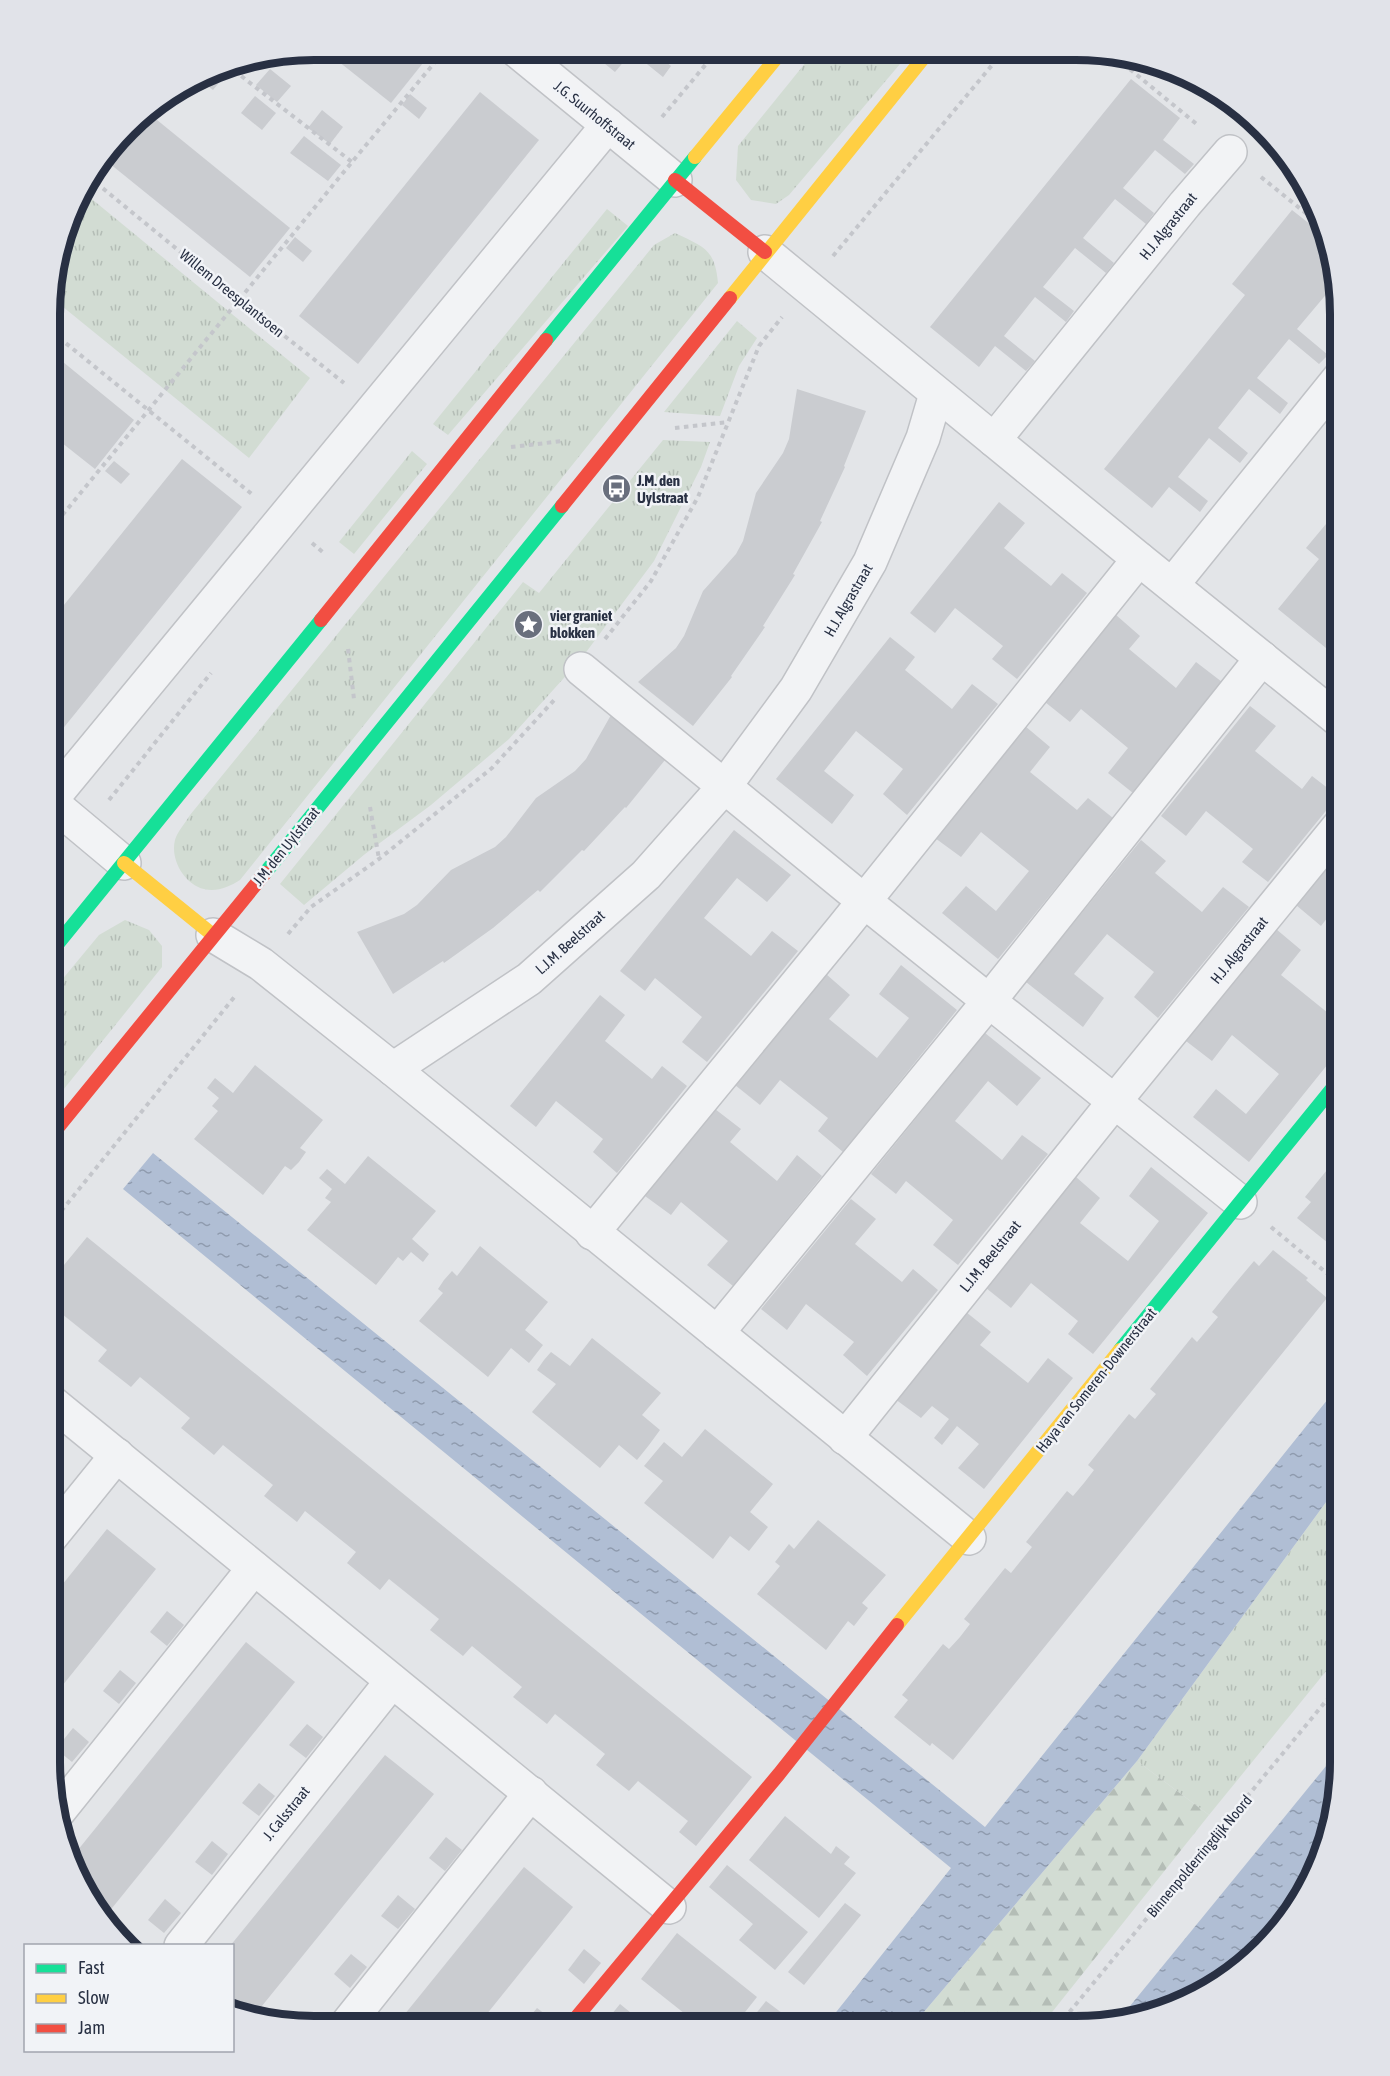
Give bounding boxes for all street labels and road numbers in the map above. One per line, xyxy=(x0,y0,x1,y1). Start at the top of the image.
street label: J.G. Suurhoffstraat xyxy=(551,77,639,153)
street label: H.J. Algrastraat xyxy=(1136,189,1200,263)
street label: Willem Dreesplantsoen xyxy=(176,246,288,340)
street label: H.J. Algrastraat xyxy=(820,561,876,639)
street label: J.M. den Uylstraat xyxy=(249,803,323,889)
street label: L.J.M. Beelstraat xyxy=(532,907,608,977)
street label: H.J. Algrastraat xyxy=(1207,913,1271,987)
street label: L.J.M. Beelstraat xyxy=(956,1217,1024,1295)
street label: Haya van Someren-Downerstraat xyxy=(1032,1304,1160,1456)
street label: J. Calsstraat xyxy=(259,1783,313,1843)
street label: Binnenpolderringdijk Noord xyxy=(1143,1792,1255,1920)

